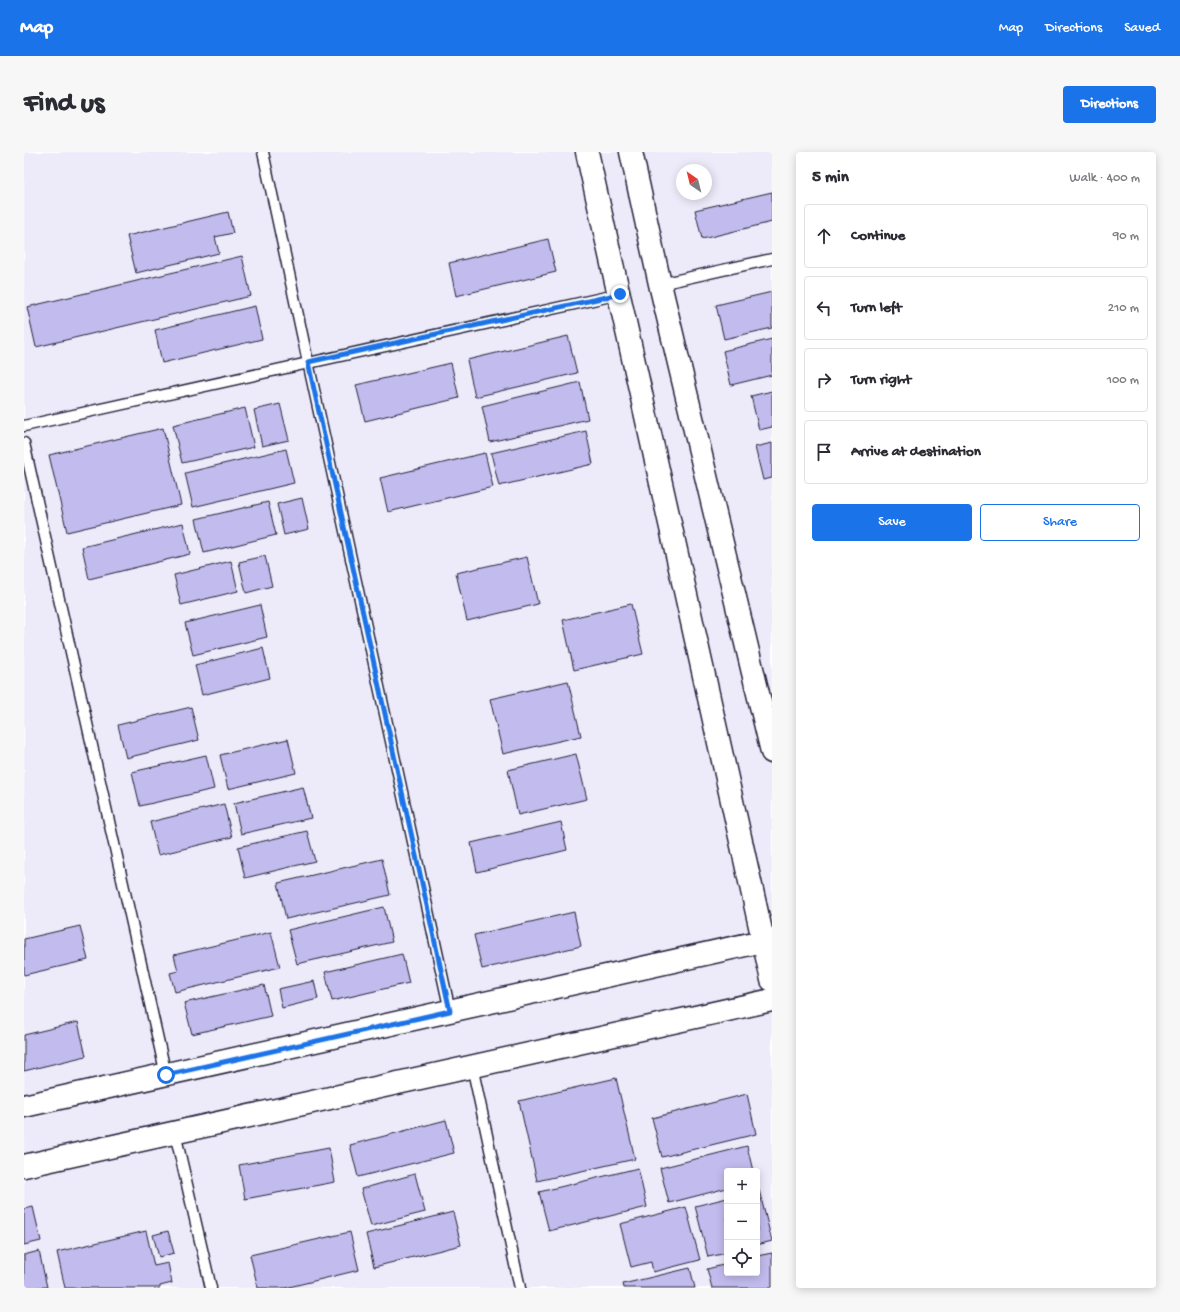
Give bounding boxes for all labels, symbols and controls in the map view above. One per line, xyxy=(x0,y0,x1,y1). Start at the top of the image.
text: Map xyxy=(20,17,53,40)
text: Map xyxy=(999,20,1023,37)
text: Directions xyxy=(1045,20,1102,37)
text: Saved xyxy=(1124,20,1160,37)
button: Directions xyxy=(1063,86,1156,123)
text: Find us xyxy=(24,88,104,121)
north arrow xyxy=(676,164,712,200)
text: 5 min xyxy=(812,168,849,188)
text: Walk · 400 m xyxy=(1070,171,1140,186)
icon: ahead xyxy=(813,225,835,247)
text: Continue xyxy=(851,227,905,245)
text: 90 m xyxy=(1113,229,1139,244)
route end xyxy=(611,285,629,303)
icon: left xyxy=(813,297,835,319)
text: Turn left xyxy=(851,299,902,317)
text: 210 m xyxy=(1108,301,1139,316)
icon: right xyxy=(813,369,835,391)
text: Turn right xyxy=(851,371,911,389)
text: 100 m xyxy=(1107,373,1139,388)
icon: arrive xyxy=(813,441,835,463)
text: Arrive at destination xyxy=(851,443,981,461)
button: Save xyxy=(812,504,972,541)
button: Share xyxy=(980,504,1140,541)
route start xyxy=(157,1066,175,1084)
map controls xyxy=(724,1168,760,1276)
button: + xyxy=(724,1168,760,1204)
button: − xyxy=(724,1204,760,1240)
button: locate xyxy=(724,1240,760,1276)

